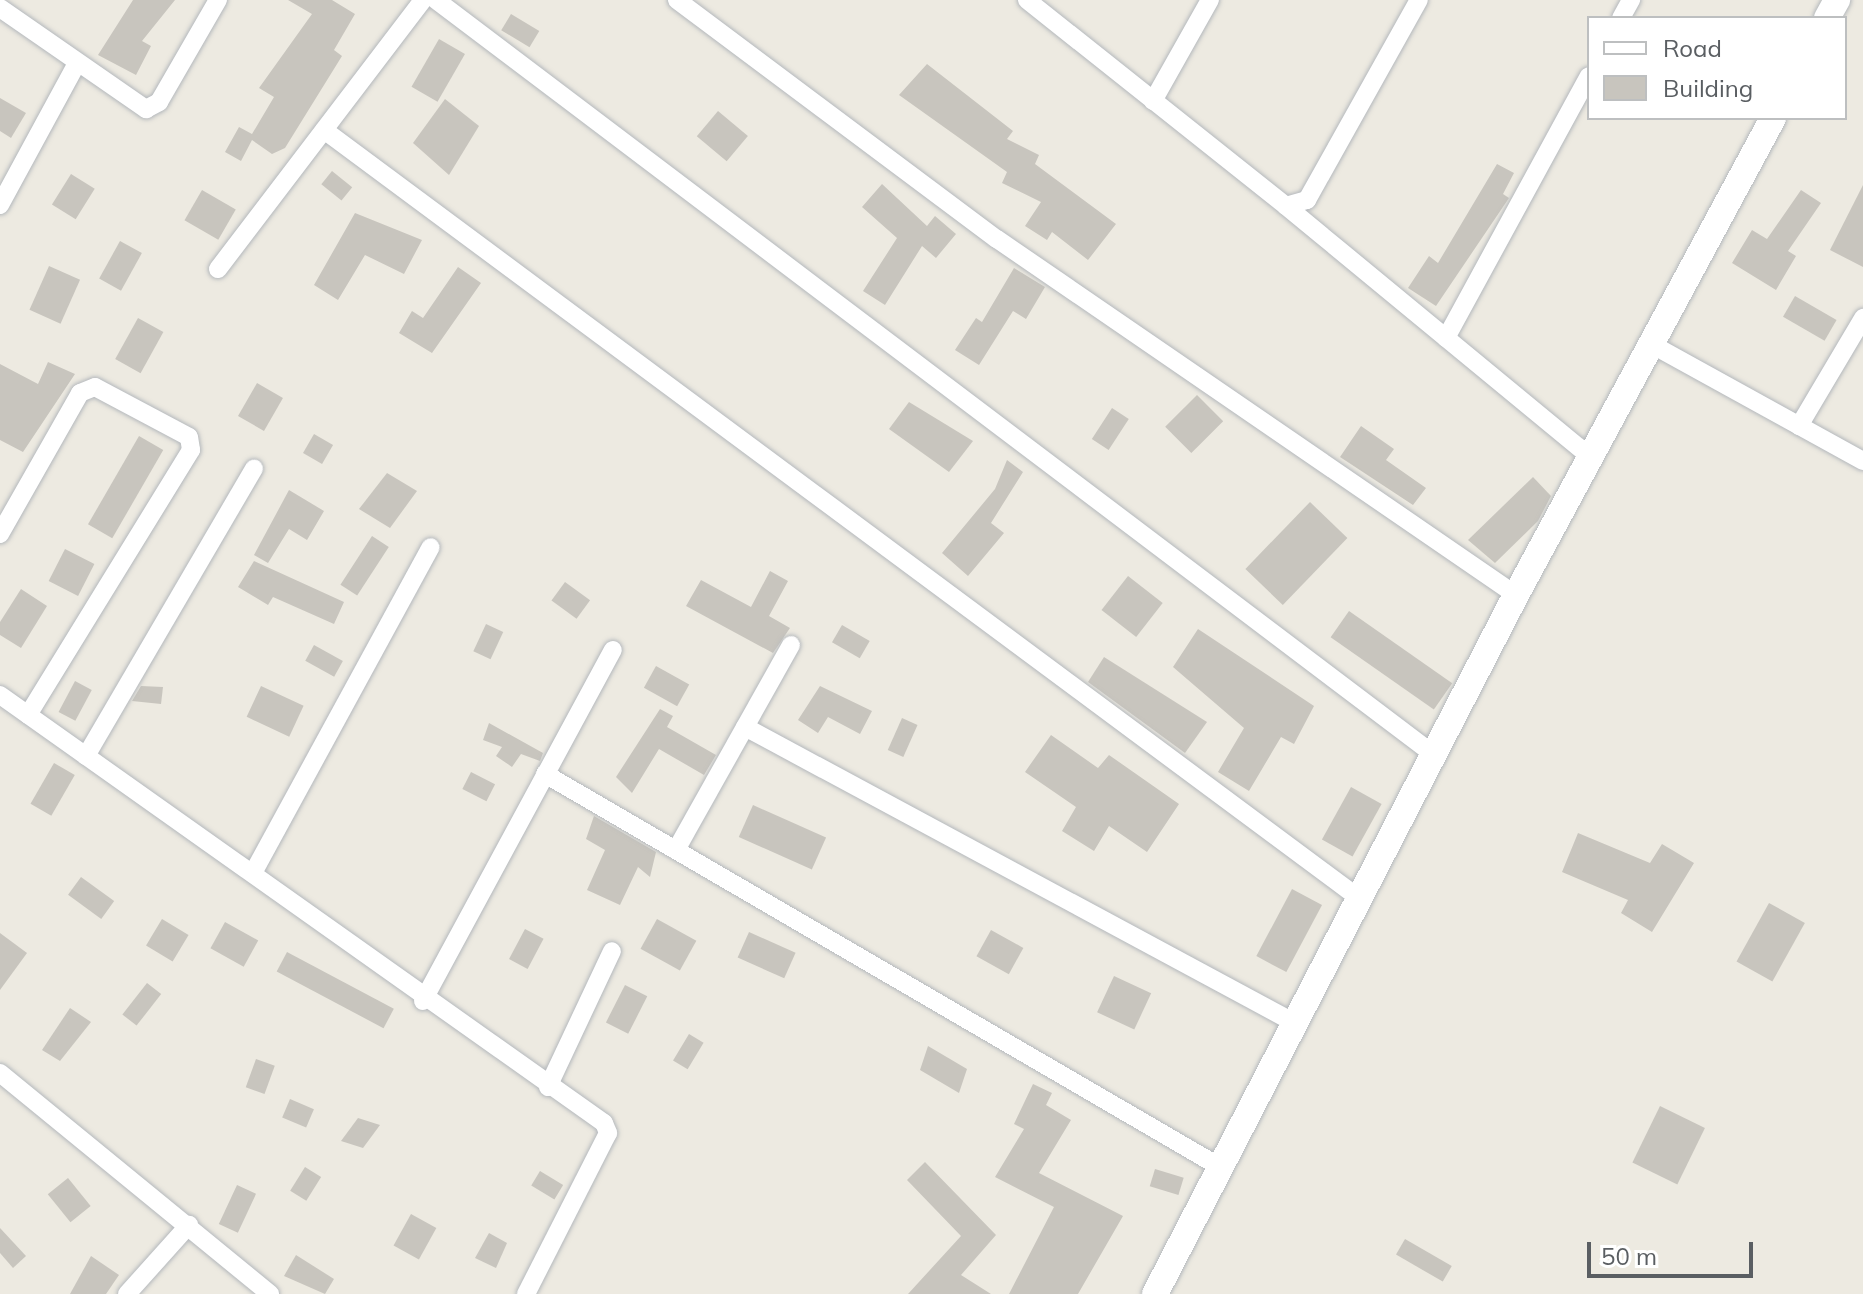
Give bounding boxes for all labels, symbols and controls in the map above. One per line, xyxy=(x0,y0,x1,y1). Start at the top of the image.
legend xyxy=(1587,16,1847,120)
text: Road xyxy=(1663,33,1722,63)
text: Building xyxy=(1663,73,1753,103)
scale bar xyxy=(1591,1226,1757,1276)
text: 50 m xyxy=(1601,1241,1657,1271)

